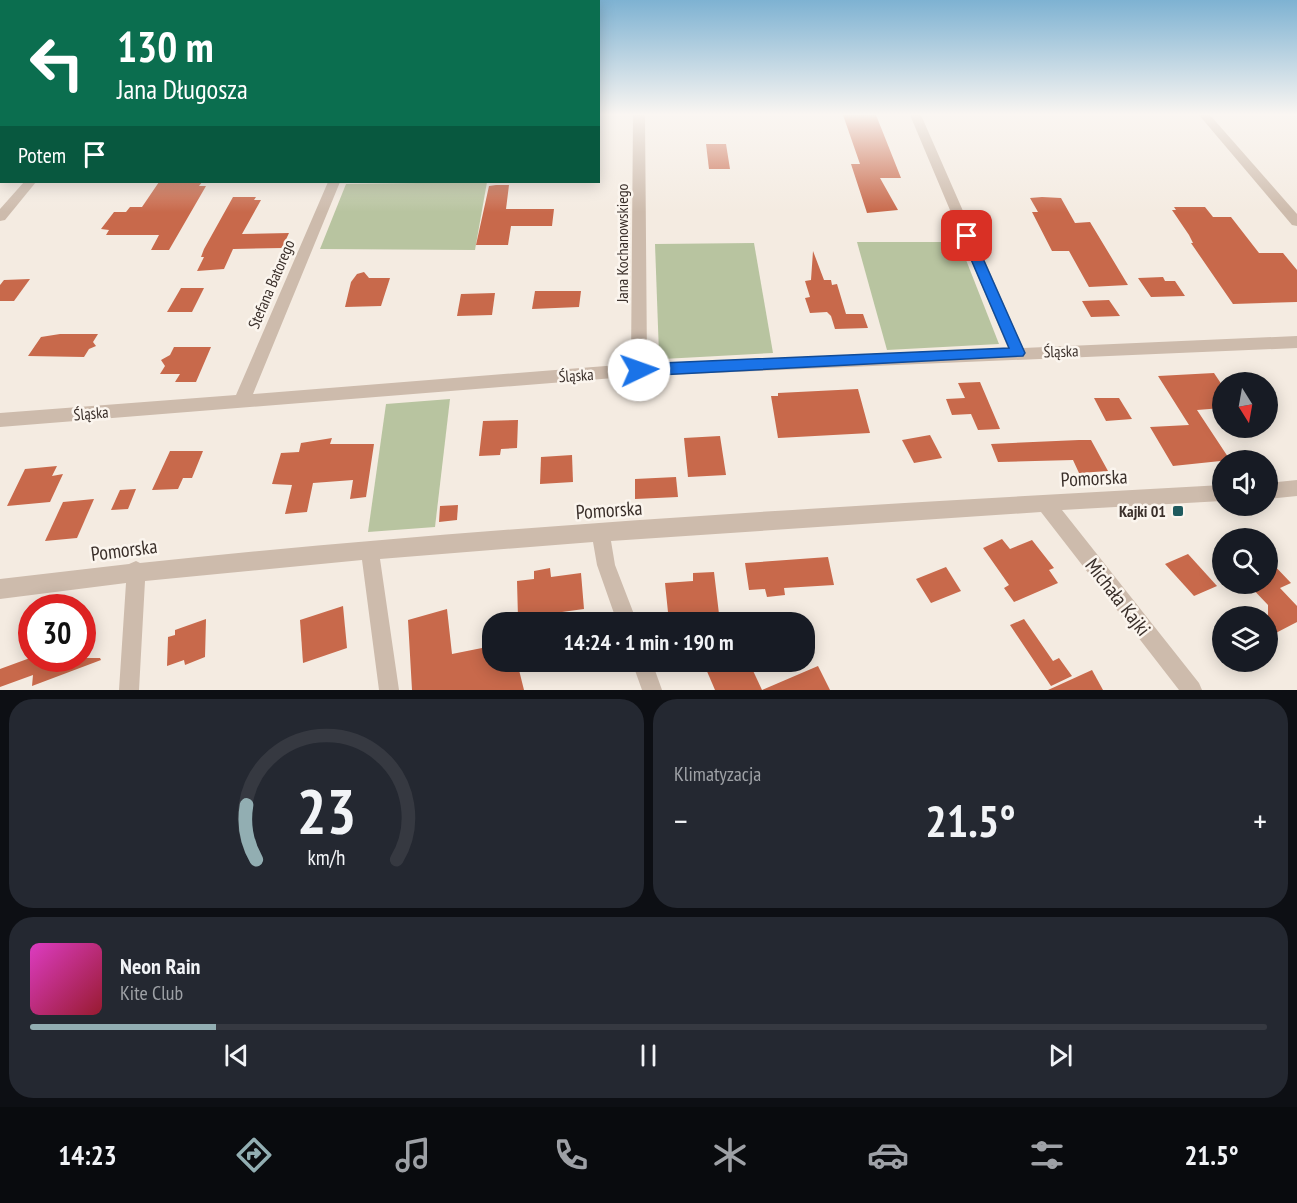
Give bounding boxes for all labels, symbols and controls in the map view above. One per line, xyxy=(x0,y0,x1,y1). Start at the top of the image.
text: 130 m xyxy=(117,19,214,74)
icon: left xyxy=(18,24,96,102)
text: Jana Długosza xyxy=(117,72,248,106)
icon: arrive xyxy=(78,138,111,171)
text: Potem xyxy=(18,141,66,169)
street label: Jana Kochanowskiego xyxy=(612,183,632,304)
pin xyxy=(941,210,992,261)
icon: arrive xyxy=(950,219,983,252)
street label: Stefana Batorego xyxy=(243,236,299,332)
position arrow xyxy=(607,338,671,402)
street label: Śląska xyxy=(1043,340,1079,362)
street label: Śląska xyxy=(558,364,594,386)
north arrow xyxy=(1212,372,1278,438)
map controls xyxy=(1212,372,1278,672)
street label: Śląska xyxy=(73,402,109,424)
button: sound xyxy=(1212,450,1278,516)
street label: Pomorska xyxy=(1060,463,1128,493)
street label: Pomorska xyxy=(575,495,643,525)
place label: Kajki 01 xyxy=(1119,501,1166,521)
marker: Kajki 01 xyxy=(1171,504,1185,518)
button: search xyxy=(1212,528,1278,594)
street label: Pomorska xyxy=(89,533,159,567)
street label: Michała Kajki xyxy=(1080,553,1156,641)
speed limit sign: 30 xyxy=(18,594,96,672)
button: layers xyxy=(1212,606,1278,672)
text: 14:24 · 1 min · 190 m xyxy=(563,628,734,656)
text: Klimatyzacja xyxy=(674,761,761,787)
text: 23 xyxy=(297,770,356,851)
text: 21.5° xyxy=(925,791,1016,849)
text: − xyxy=(674,799,688,842)
text: + xyxy=(1253,799,1267,842)
text: km/h xyxy=(307,844,346,872)
text: Neon Rain xyxy=(120,952,200,980)
text: Kite Club xyxy=(120,980,183,1006)
icon: previous xyxy=(220,1039,253,1072)
icon: pause xyxy=(632,1039,665,1072)
icon: next xyxy=(1044,1039,1077,1072)
icon: directions xyxy=(233,1134,275,1176)
icon: music xyxy=(392,1134,434,1176)
icon: phone xyxy=(550,1134,592,1176)
icon: climate xyxy=(709,1134,751,1176)
icon: car xyxy=(867,1134,909,1176)
icon: filters xyxy=(1026,1134,1068,1176)
text: 14:23 xyxy=(58,1138,117,1172)
text: 21.5° xyxy=(1184,1138,1239,1172)

